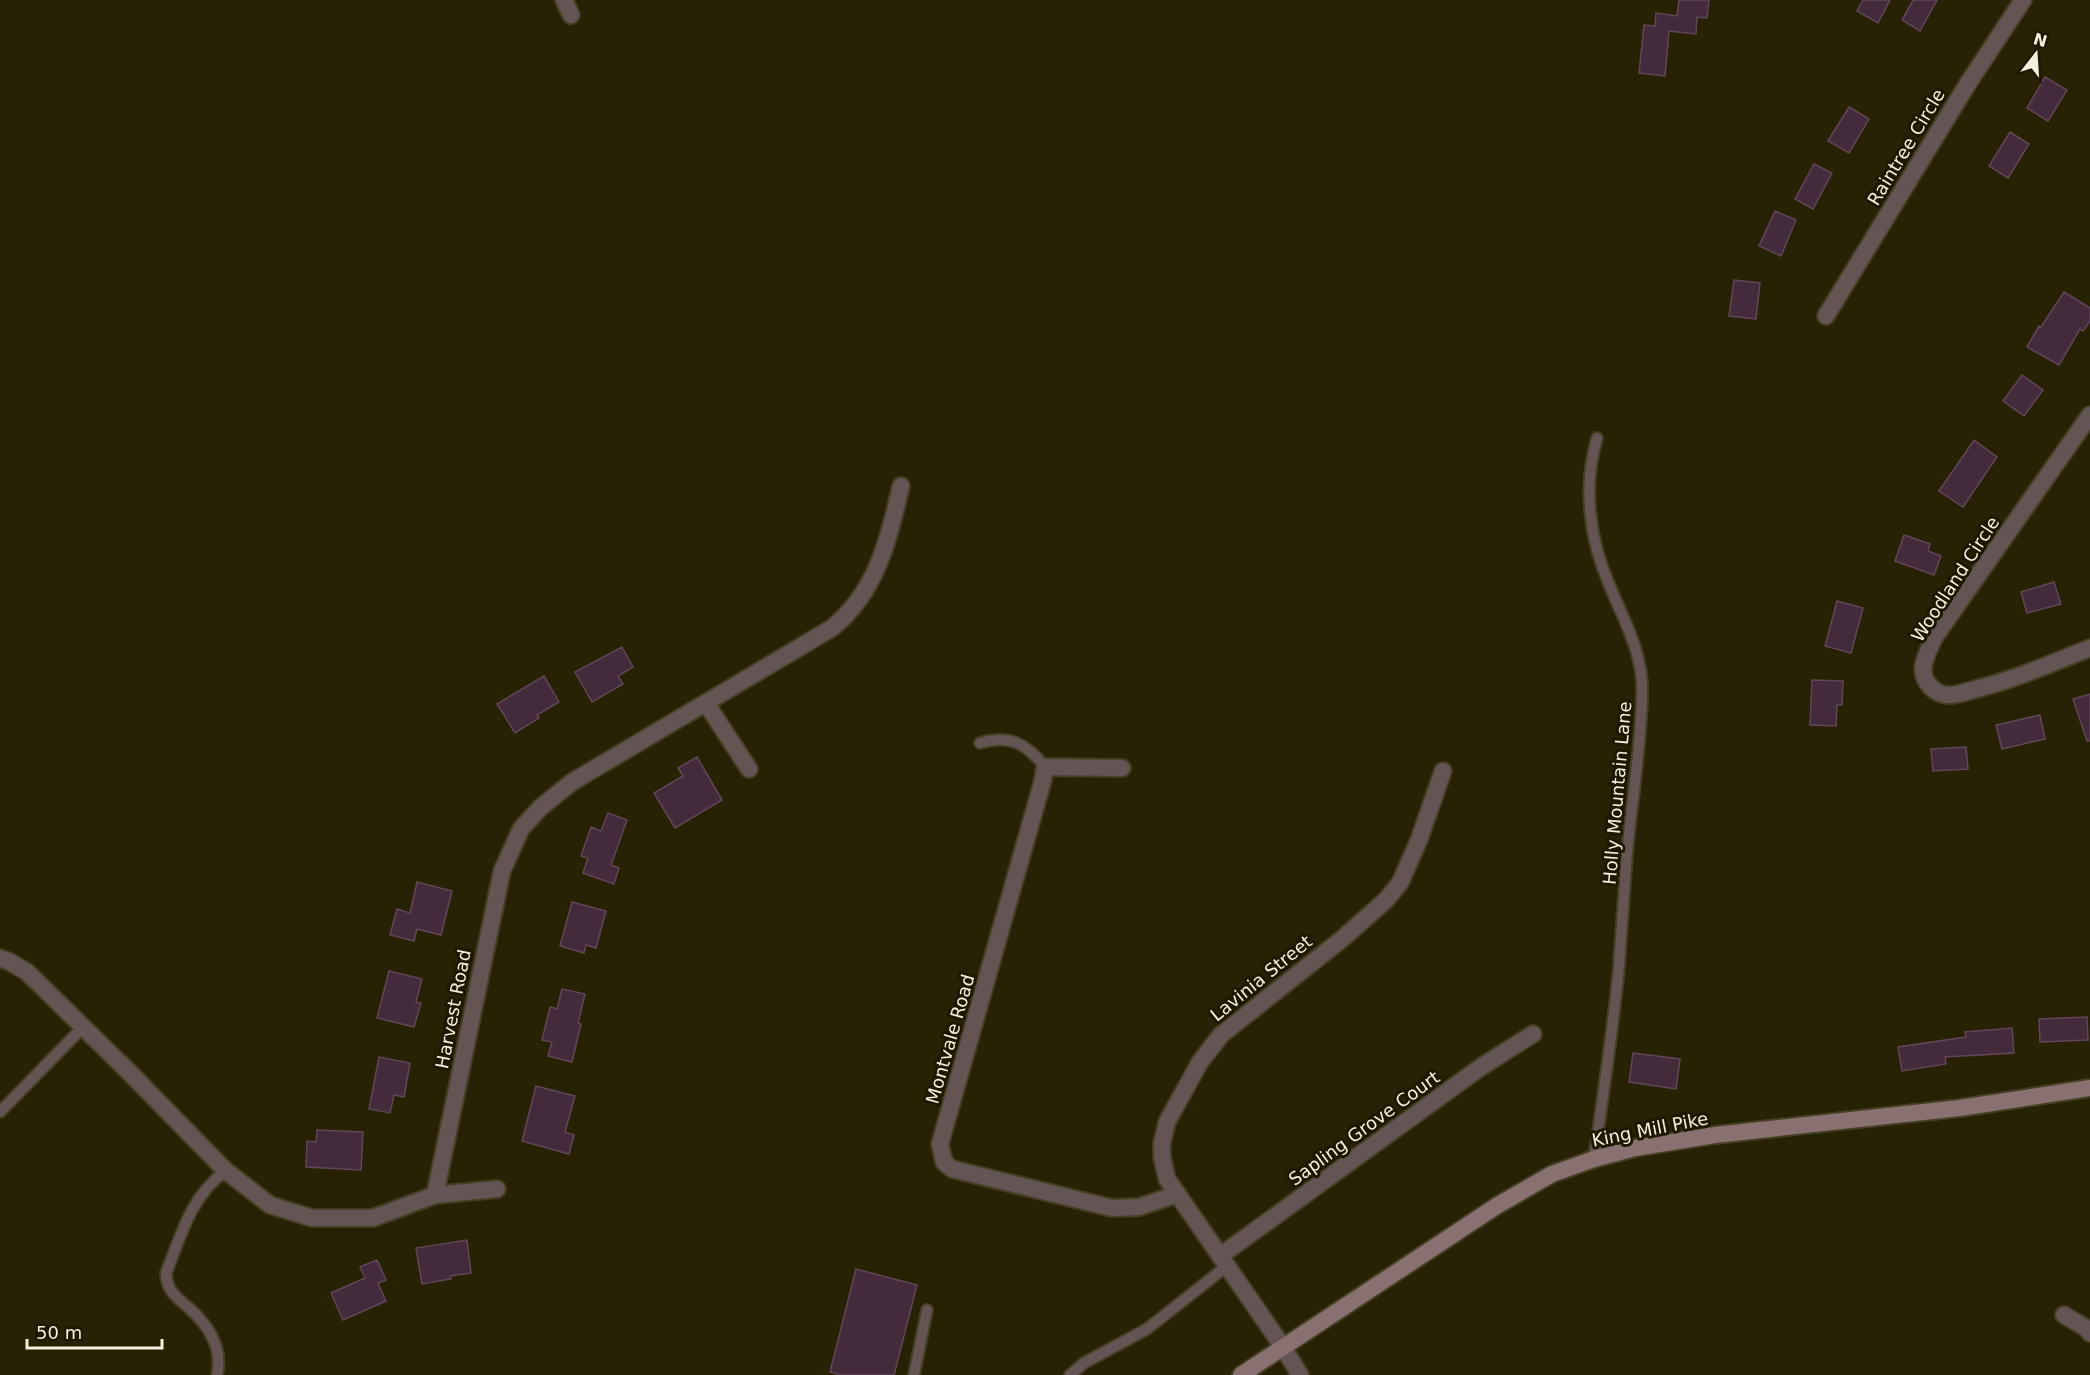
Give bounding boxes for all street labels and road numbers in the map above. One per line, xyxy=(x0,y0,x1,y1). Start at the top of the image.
street label: Raintree Circle xyxy=(1863,85,1949,209)
street label: Woodland Circle xyxy=(1907,512,2003,646)
street label: Holly Mountain Lane xyxy=(1599,700,1635,886)
street label: Lavinia Street xyxy=(1206,931,1316,1025)
street label: Harvest Road xyxy=(431,948,475,1070)
street label: Montvale Road xyxy=(921,972,979,1106)
street label: Sapling Grove Court xyxy=(1284,1066,1444,1190)
street label: King Mill Pike xyxy=(1590,1107,1710,1151)

